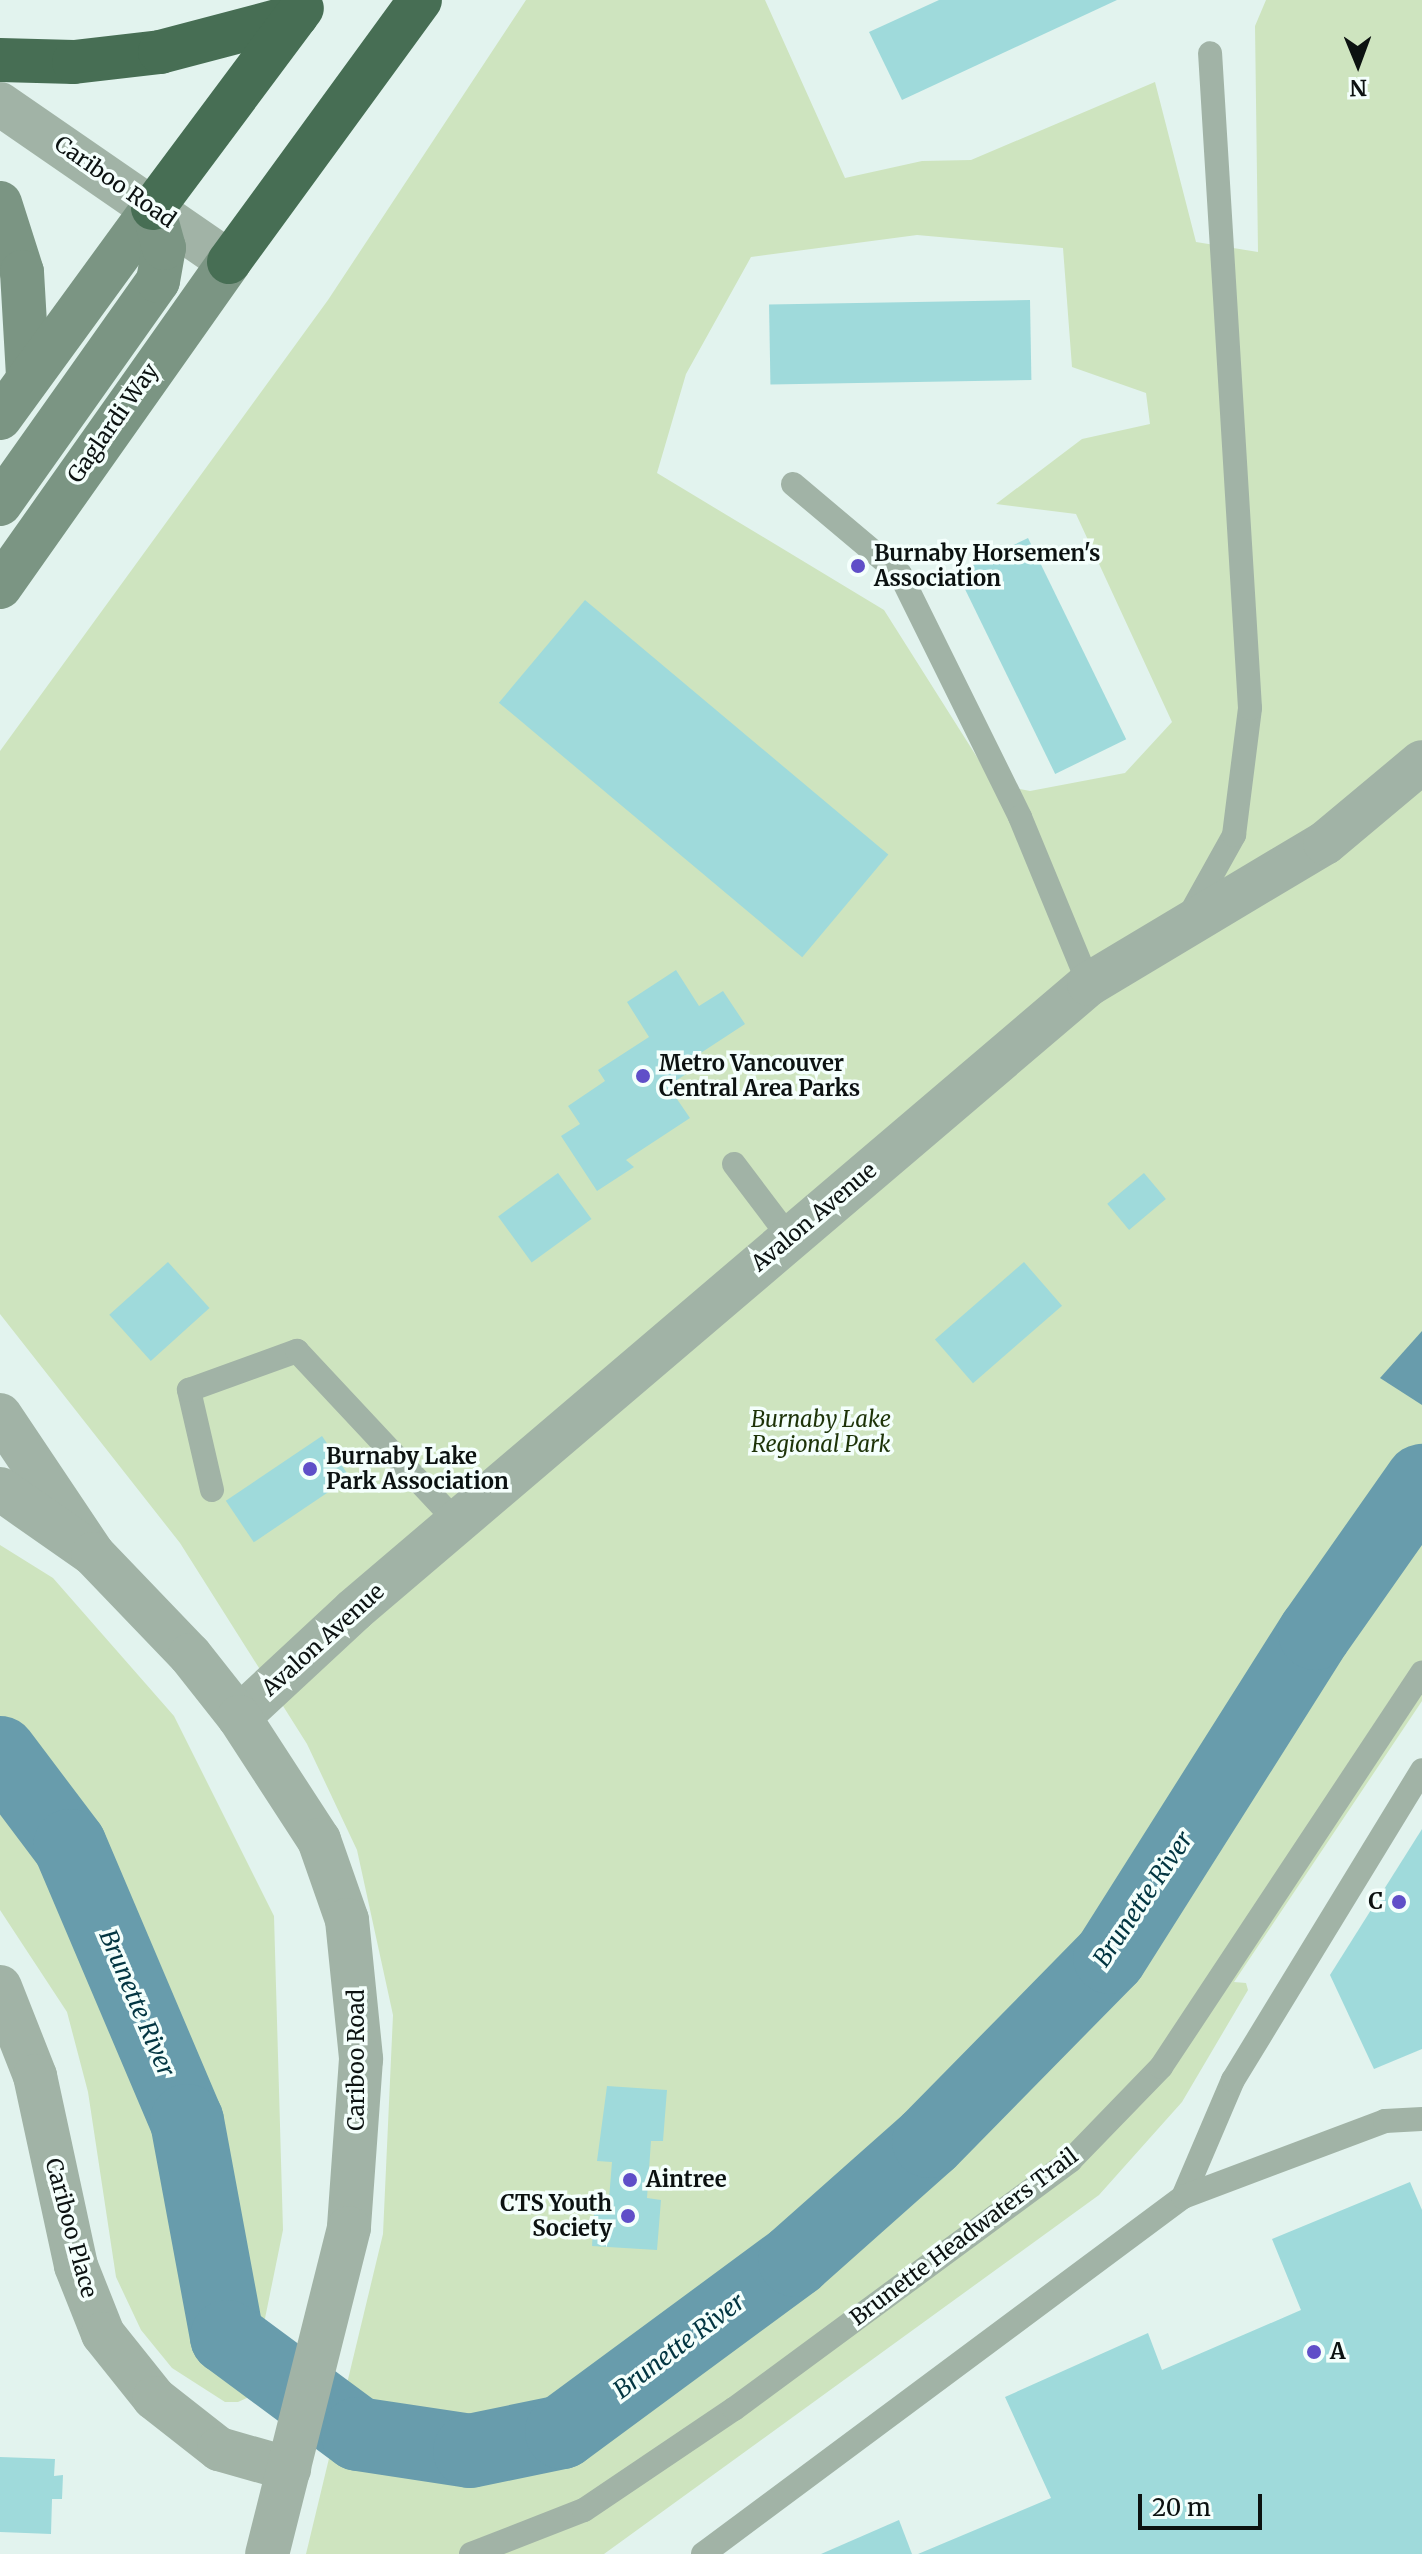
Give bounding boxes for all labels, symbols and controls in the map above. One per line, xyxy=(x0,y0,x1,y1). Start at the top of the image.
north arrow xyxy=(1318,24,1398,104)
text: N xyxy=(1349,74,1367,102)
street label: Cariboo Road xyxy=(49,131,181,233)
street label: Gaglardi Way xyxy=(62,358,164,488)
place label: Burnaby Horsemen's Association xyxy=(874,540,1100,592)
marker: Burnaby Horsemen's Association xyxy=(849,557,867,575)
place label: Metro Vancouver Central Area Parks xyxy=(659,1050,860,1102)
marker: Metro Vancouver Central Area Parks xyxy=(634,1067,652,1085)
street label: Avalon Avenue xyxy=(746,1157,882,1277)
park label: Burnaby Lake Regional Park xyxy=(751,1406,891,1458)
place label: Burnaby Lake Park Association xyxy=(326,1443,509,1494)
marker: Burnaby Lake Park Association xyxy=(301,1460,319,1478)
street label: Avalon Avenue xyxy=(257,1578,389,1702)
water label: Brunette River xyxy=(1087,1826,1199,1972)
place label: C xyxy=(1368,1889,1383,1915)
marker: C xyxy=(1390,1893,1408,1911)
water label: Brunette River xyxy=(93,1925,181,2081)
street label: Cariboo Road xyxy=(344,1989,370,2131)
street label: Brunette Headwaters Trail xyxy=(845,2143,1083,2331)
street label: Cariboo Place xyxy=(40,2155,102,2301)
place label: Aintree xyxy=(646,2167,727,2193)
marker: Aintree xyxy=(621,2171,639,2189)
place label: CTS Youth Society xyxy=(500,2190,612,2242)
marker: CTS Youth Society xyxy=(619,2207,637,2225)
water label: Brunette River xyxy=(608,2287,750,2405)
place label: A xyxy=(1330,2339,1346,2365)
marker: A xyxy=(1305,2343,1323,2361)
scale bar xyxy=(1142,2478,1266,2528)
text: 20 m xyxy=(1152,2492,1211,2523)

